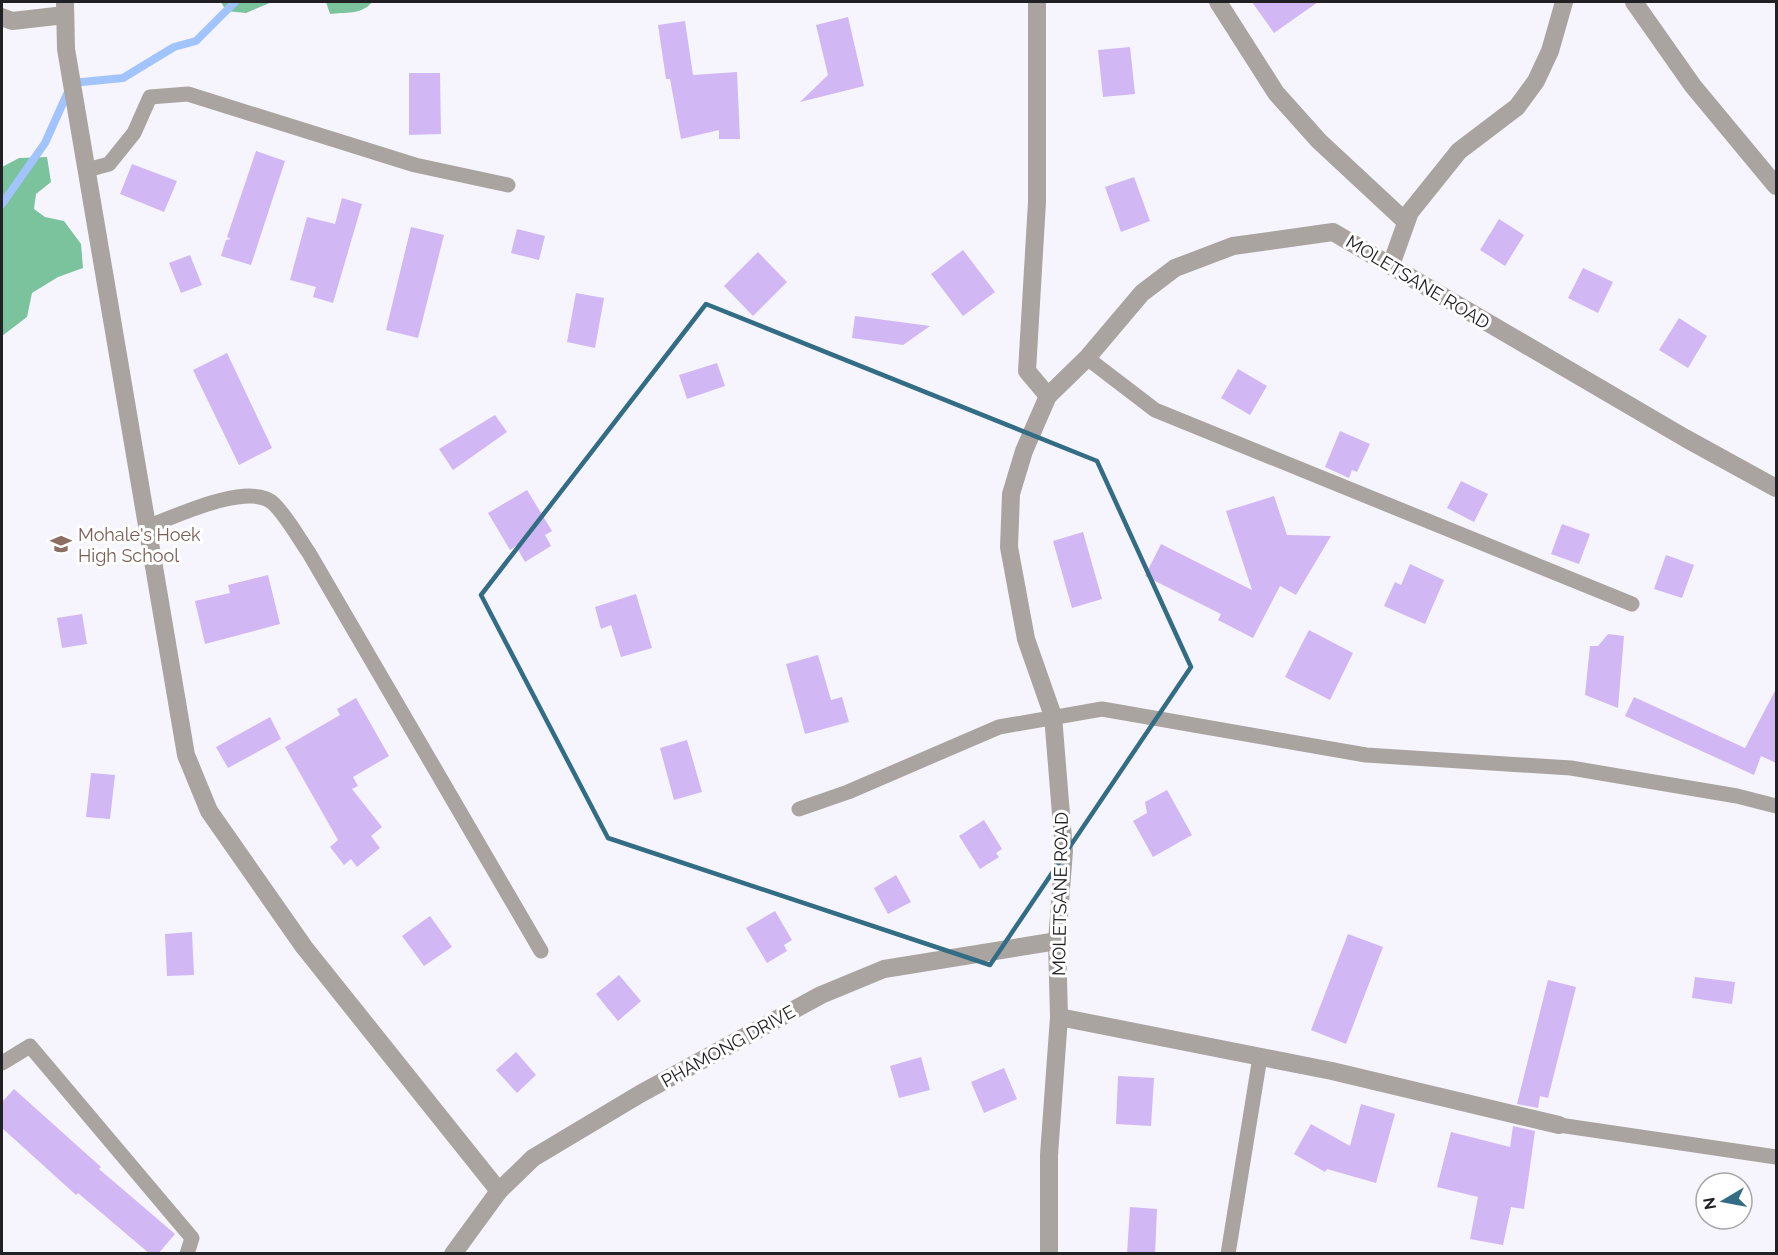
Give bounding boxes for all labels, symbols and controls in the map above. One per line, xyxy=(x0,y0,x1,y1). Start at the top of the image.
street label: MOLETSANE ROAD xyxy=(1342,231,1494,333)
place label: Mohale's Hoek High School xyxy=(78,524,201,566)
school or university icon: Mohale's Hoek High School xyxy=(49,532,73,556)
street label: MOLETSANE ROAD xyxy=(1048,812,1072,976)
street label: PHAMONG DRIVE xyxy=(657,1001,799,1091)
north arrow xyxy=(1694,1171,1754,1231)
text: N xyxy=(1699,1196,1720,1211)

